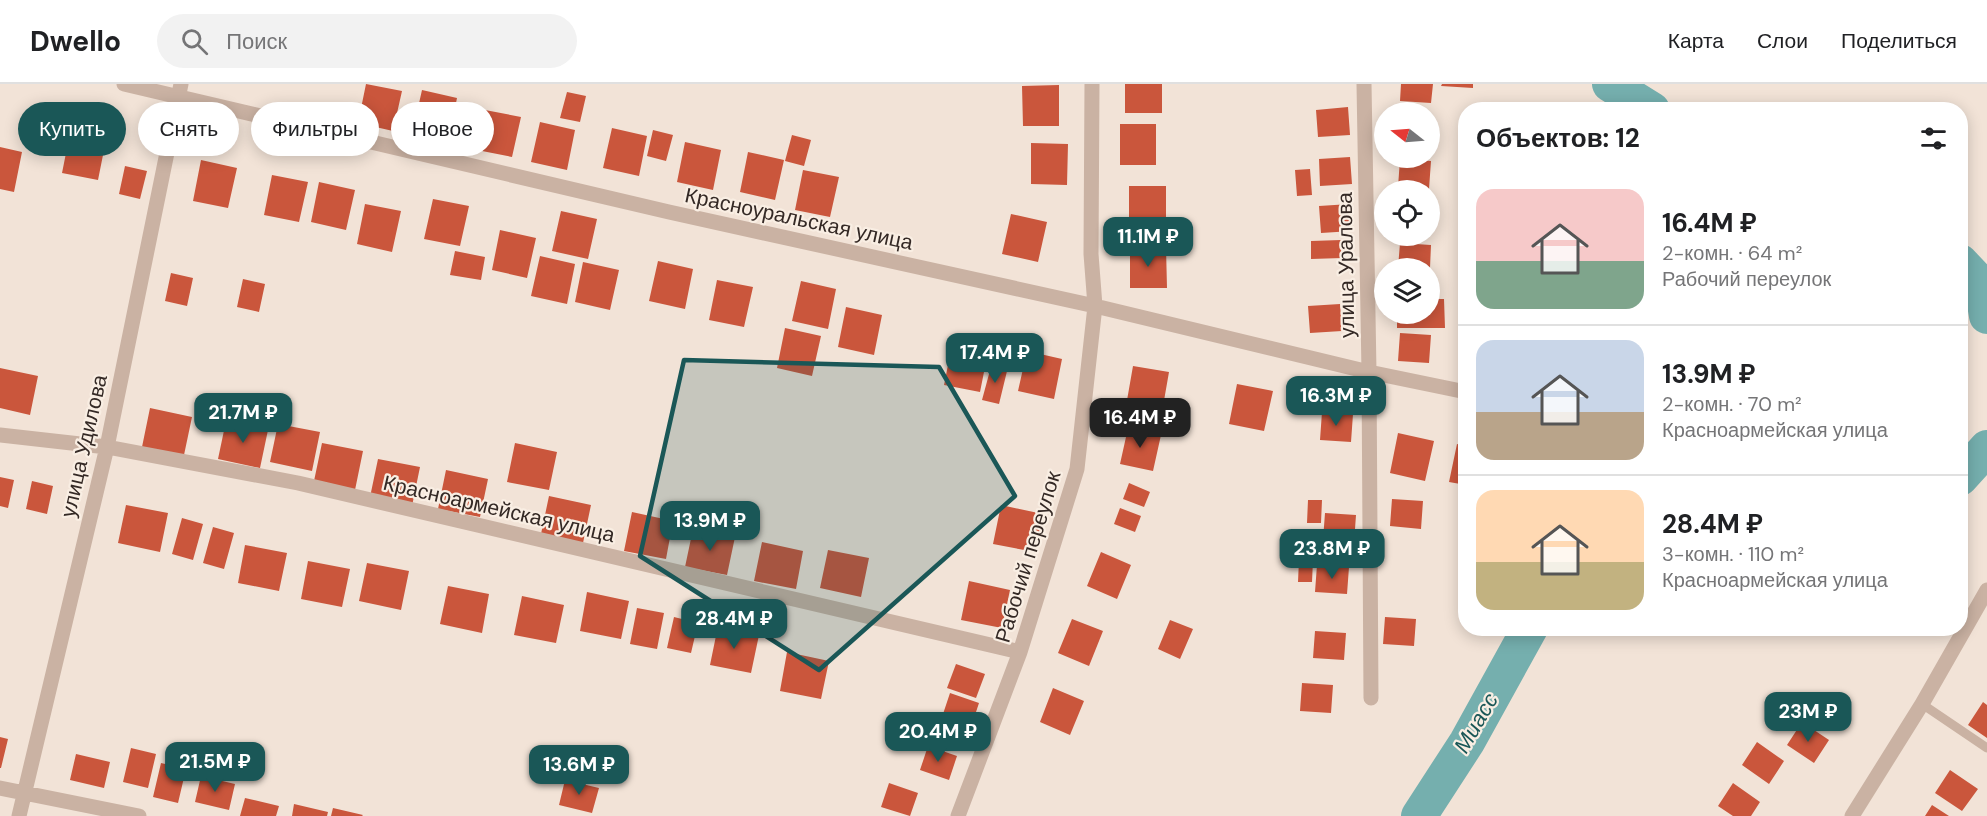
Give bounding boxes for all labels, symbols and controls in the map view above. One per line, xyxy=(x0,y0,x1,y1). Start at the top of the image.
search box xyxy=(157,14,577,68)
text: Dwello xyxy=(30,23,121,60)
icon: search xyxy=(178,25,211,58)
text: Поиск xyxy=(226,27,287,56)
text: Карта xyxy=(1668,27,1724,55)
text: Слои xyxy=(1757,27,1808,55)
text: Поделиться xyxy=(1841,27,1957,55)
chip: Купить xyxy=(18,102,126,156)
chip: Снять xyxy=(138,102,239,156)
chip: Фильтры xyxy=(251,102,379,156)
chip: Новое xyxy=(391,102,494,156)
north arrow xyxy=(1374,102,1440,168)
map controls xyxy=(1374,102,1440,324)
text: Объектов: 12 xyxy=(1476,121,1640,155)
icon: filters xyxy=(1917,122,1950,155)
button: locate xyxy=(1374,180,1440,246)
street label: Красноуральская улица xyxy=(682,181,916,257)
street label: улица Уралова xyxy=(1331,192,1361,338)
text: 16.4M ₽ xyxy=(1662,206,1757,240)
icon: home xyxy=(1524,213,1596,285)
pin: 11.1M ₽ xyxy=(1093,217,1203,268)
text: 11.1M ₽ xyxy=(1117,223,1179,249)
text: 2-комн. · 64 m² xyxy=(1662,240,1802,266)
button: layers xyxy=(1374,258,1440,324)
text: Рабочий переулок xyxy=(1662,266,1831,292)
pin: 17.4M ₽ xyxy=(940,333,1050,384)
text: 17.4M ₽ xyxy=(960,339,1030,365)
text: 13.9M ₽ xyxy=(1662,357,1756,391)
icon: home xyxy=(1524,364,1596,436)
street label: улица Удилова xyxy=(54,372,114,520)
pin: 16.3M ₽ xyxy=(1281,376,1391,427)
text: 16.3M ₽ xyxy=(1300,382,1372,408)
text: 2-комн. · 70 m² xyxy=(1662,391,1802,417)
pin: 21.7M ₽ xyxy=(188,393,298,444)
pin: 16.4M ₽ xyxy=(1085,398,1195,449)
text: 21.7M ₽ xyxy=(208,399,278,425)
text: 16.4M ₽ xyxy=(1104,404,1176,430)
text: Красноармейская улица xyxy=(1662,417,1888,443)
street label: Рабочий переулок xyxy=(989,467,1068,646)
street label: Красноармейская улица xyxy=(380,469,618,549)
pin: 13.9M ₽ xyxy=(655,501,765,552)
text: 13.9M ₽ xyxy=(674,507,746,533)
text: 28.4M ₽ xyxy=(1662,507,1763,541)
icon: home xyxy=(1524,514,1596,586)
pin: 23.8M ₽ xyxy=(1277,529,1387,580)
text: 23.8M ₽ xyxy=(1294,535,1370,561)
text: 3-комн. · 110 m² xyxy=(1662,541,1804,567)
text: Красноармейская улица xyxy=(1662,567,1888,593)
pin: 28.4M ₽ xyxy=(679,599,789,650)
text: 28.4M ₽ xyxy=(695,605,773,631)
water label: Миасс xyxy=(1447,688,1505,758)
pin: 23M ₽ xyxy=(1766,692,1850,743)
text: 23M ₽ xyxy=(1778,698,1838,724)
pin: 20.4M ₽ xyxy=(883,712,993,763)
text: 20.4M ₽ xyxy=(899,718,977,744)
pin: 21.5M ₽ xyxy=(160,742,270,793)
pin: 13.6M ₽ xyxy=(524,745,634,796)
text: 21.5M ₽ xyxy=(179,748,251,774)
text: 13.6M ₽ xyxy=(543,751,615,777)

